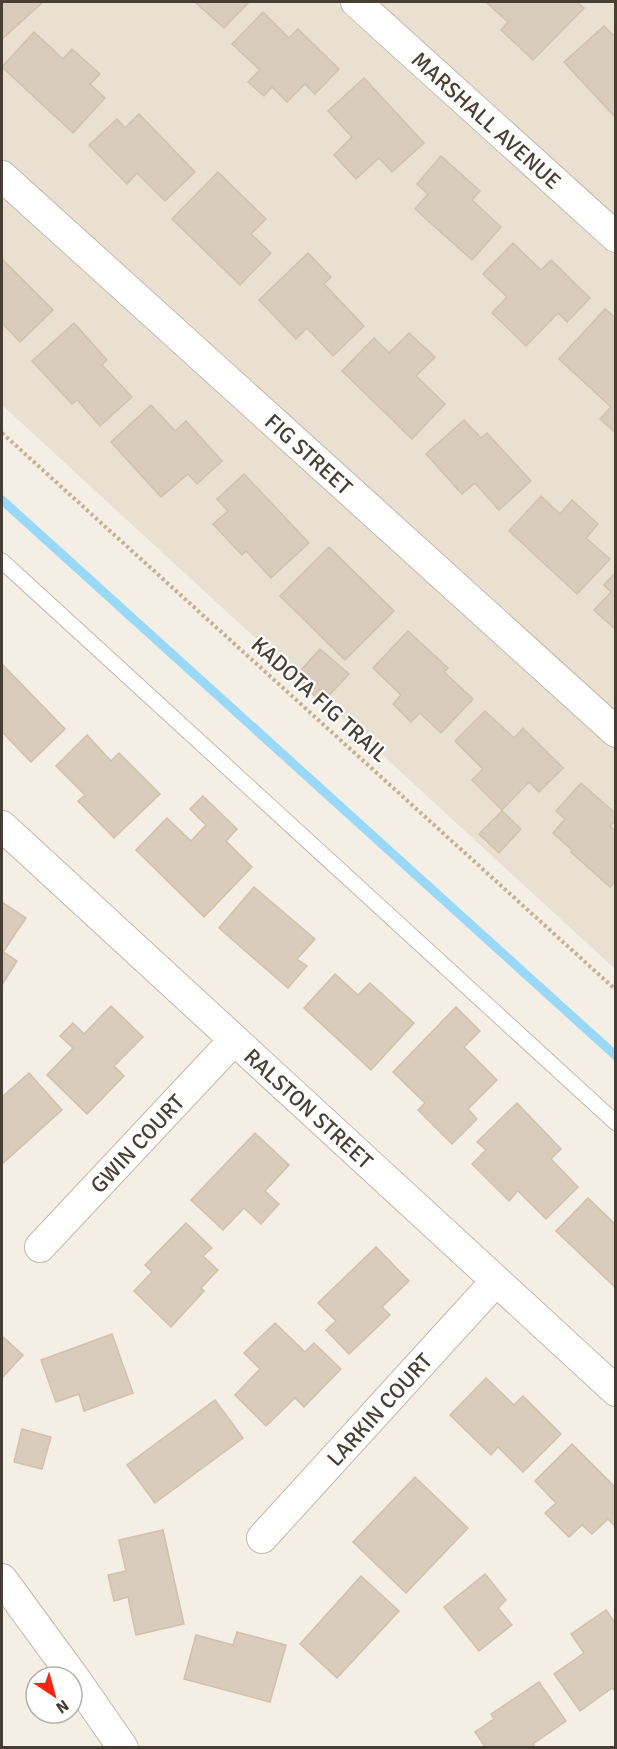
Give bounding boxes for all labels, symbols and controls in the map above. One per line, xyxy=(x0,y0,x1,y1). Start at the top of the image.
street label: MARSHALL AVENUE xyxy=(406,46,566,195)
street label: FIG STREET xyxy=(259,408,358,501)
street label: KADOTA FIG TRAIL xyxy=(246,631,394,768)
street label: RALSTON STREET xyxy=(238,1043,379,1175)
street label: GWIN COURT xyxy=(85,1089,190,1199)
street label: LARKIN COURT xyxy=(321,1347,438,1472)
north arrow xyxy=(24,1665,84,1725)
text: N xyxy=(52,1695,73,1718)

